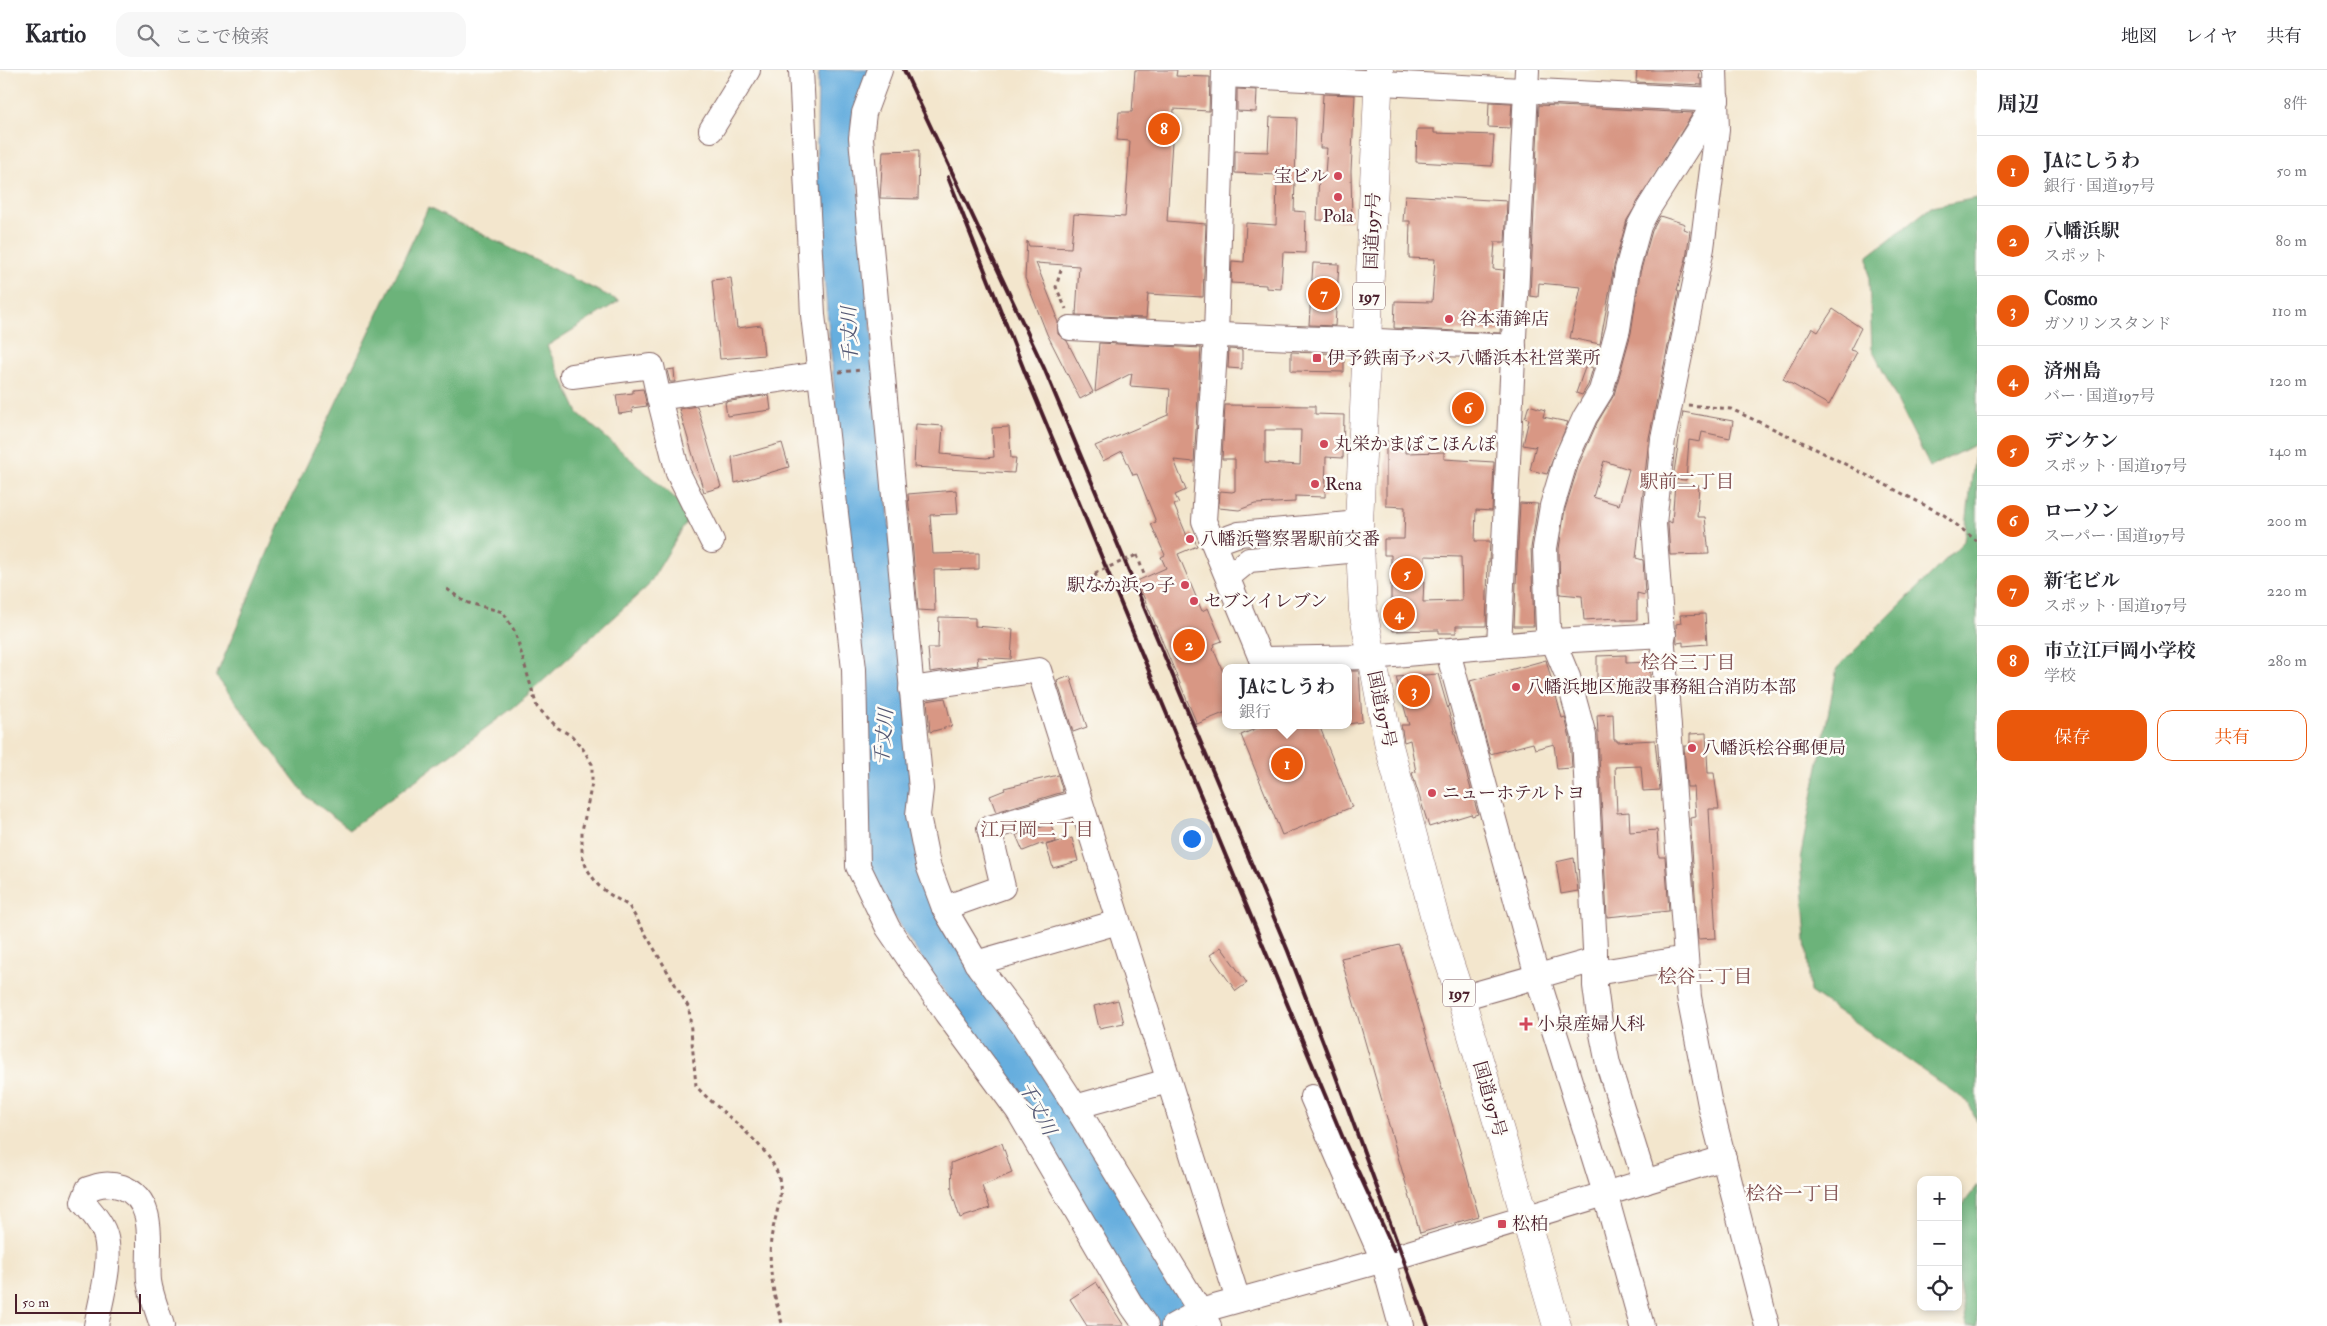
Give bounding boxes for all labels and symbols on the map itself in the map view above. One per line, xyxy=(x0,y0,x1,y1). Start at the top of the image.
pin: 8 xyxy=(1148,110,1180,148)
place label: 宝ビル xyxy=(1274,165,1328,188)
marker: 宝ビル xyxy=(1332,170,1344,182)
marker: Pola xyxy=(1332,191,1344,203)
street label: 国道197号 xyxy=(1360,192,1385,270)
place label: Pola xyxy=(1323,205,1354,228)
pin: 7 xyxy=(1308,275,1340,313)
road number: 197 xyxy=(1353,282,1385,310)
water label: 千丈川 xyxy=(837,304,863,364)
place label: 谷本蒲鉾店 xyxy=(1459,308,1549,331)
marker: 谷本蒲鉾店 xyxy=(1443,313,1455,325)
place label: 伊予鉄南予バス 八幡浜本社営業所 xyxy=(1327,347,1601,370)
marker: 伊予鉄南予バス 八幡浜本社営業所 xyxy=(1311,352,1323,364)
pin: 6 xyxy=(1452,389,1484,427)
place label: 丸栄かまぼこほんぽ xyxy=(1334,433,1496,456)
marker: 丸栄かまぼこほんぽ xyxy=(1318,438,1330,450)
district label: 駅前二丁目 xyxy=(1639,470,1735,494)
place label: Rena xyxy=(1325,473,1363,496)
marker: Rena xyxy=(1309,478,1321,490)
place label: 八幡浜警察署駅前交番 xyxy=(1200,528,1380,551)
marker: 八幡浜警察署駅前交番 xyxy=(1184,533,1196,545)
pin: 5 xyxy=(1391,555,1423,593)
place label: 駅なか浜っ子 xyxy=(1067,574,1175,597)
marker: 駅なか浜っ子 xyxy=(1179,579,1191,591)
place label: セブンイレブン xyxy=(1204,590,1328,613)
marker: セブンイレブン xyxy=(1188,595,1200,607)
pin: 4 xyxy=(1383,595,1415,633)
pin: 2 xyxy=(1173,626,1205,664)
district label: 桧谷三丁目 xyxy=(1640,651,1736,675)
street label: 国道197号 xyxy=(1362,669,1401,750)
pin: 3 xyxy=(1398,672,1430,710)
place label: 八幡浜地区施設事務組合消防本部 xyxy=(1526,676,1796,699)
marker: 八幡浜地区施設事務組合消防本部 xyxy=(1510,681,1522,693)
water label: 千丈川 xyxy=(870,706,899,767)
place label: 八幡浜桧谷郵便局 xyxy=(1702,737,1846,760)
marker: 八幡浜桧谷郵便局 xyxy=(1686,742,1698,754)
pin: 1 xyxy=(1271,745,1303,783)
place label: ニューホテルトヨ xyxy=(1442,782,1585,805)
marker: ニューホテルトヨ xyxy=(1426,787,1438,799)
district label: 江戸岡二丁目 xyxy=(980,818,1094,842)
your location xyxy=(1179,826,1205,852)
district label: 桧谷二丁目 xyxy=(1657,965,1753,989)
road number: 197 xyxy=(1443,980,1475,1006)
place label: 小泉産婦人科 xyxy=(1537,1013,1645,1036)
marker: 小泉産婦人科 xyxy=(1519,1017,1533,1031)
street label: 国道197号 xyxy=(1468,1059,1511,1140)
water label: 千丈川 xyxy=(1013,1078,1062,1141)
district label: 桧谷一丁目 xyxy=(1745,1182,1841,1206)
place label: 松柏 xyxy=(1512,1213,1548,1236)
marker: 松柏 xyxy=(1496,1218,1508,1230)
scale bar xyxy=(15,1291,141,1314)

